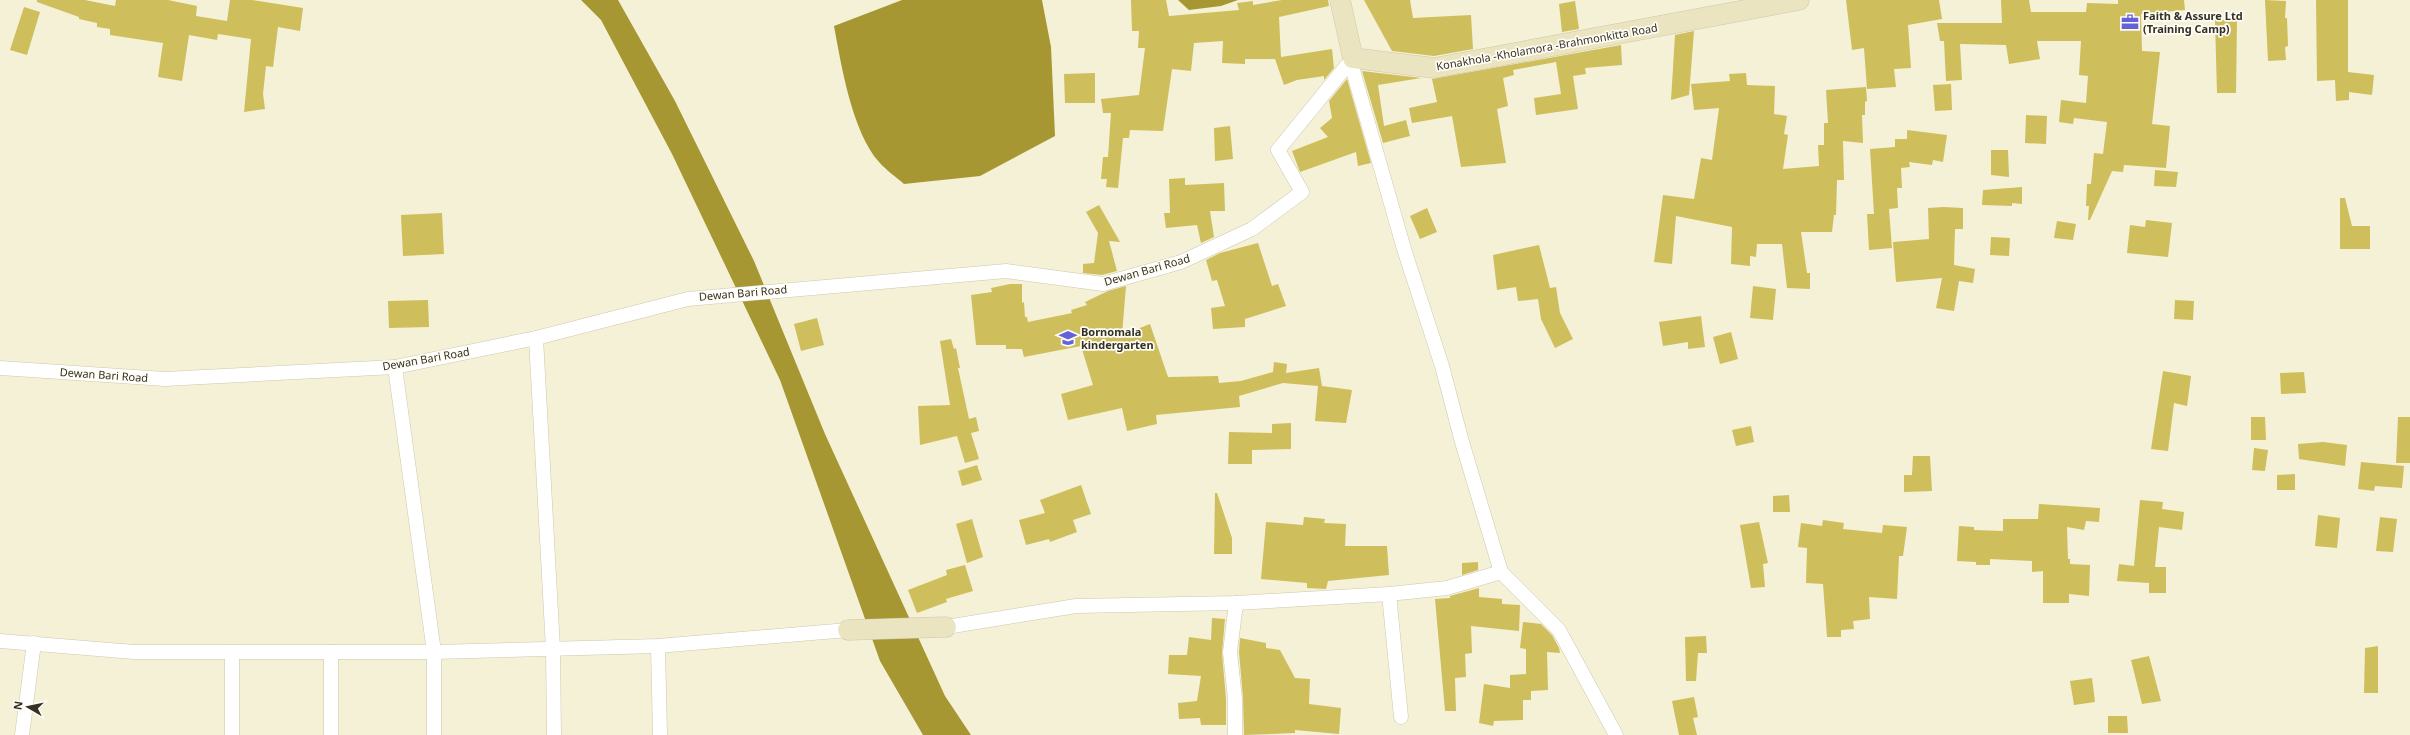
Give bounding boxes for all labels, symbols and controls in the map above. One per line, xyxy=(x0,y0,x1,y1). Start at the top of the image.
place label: Faith & Assure Ltd (Training Camp) xyxy=(2143,8,2243,36)
office icon: Faith & Assure Ltd (Training Camp) xyxy=(2120,12,2140,32)
street label: Konakhola -Kholamora -Brahmonkitta Road xyxy=(1435,20,1659,73)
street label: Dewan Bari Road xyxy=(1102,250,1191,289)
street label: Dewan Bari Road xyxy=(698,281,788,304)
place label: Bornomala kindergarten xyxy=(1081,324,1154,352)
school or university icon: Bornomala kindergarten xyxy=(1058,328,1078,348)
street label: Dewan Bari Road xyxy=(381,343,471,374)
street label: Dewan Bari Road xyxy=(59,364,149,385)
north arrow xyxy=(8,687,48,727)
text: N xyxy=(10,700,26,711)

